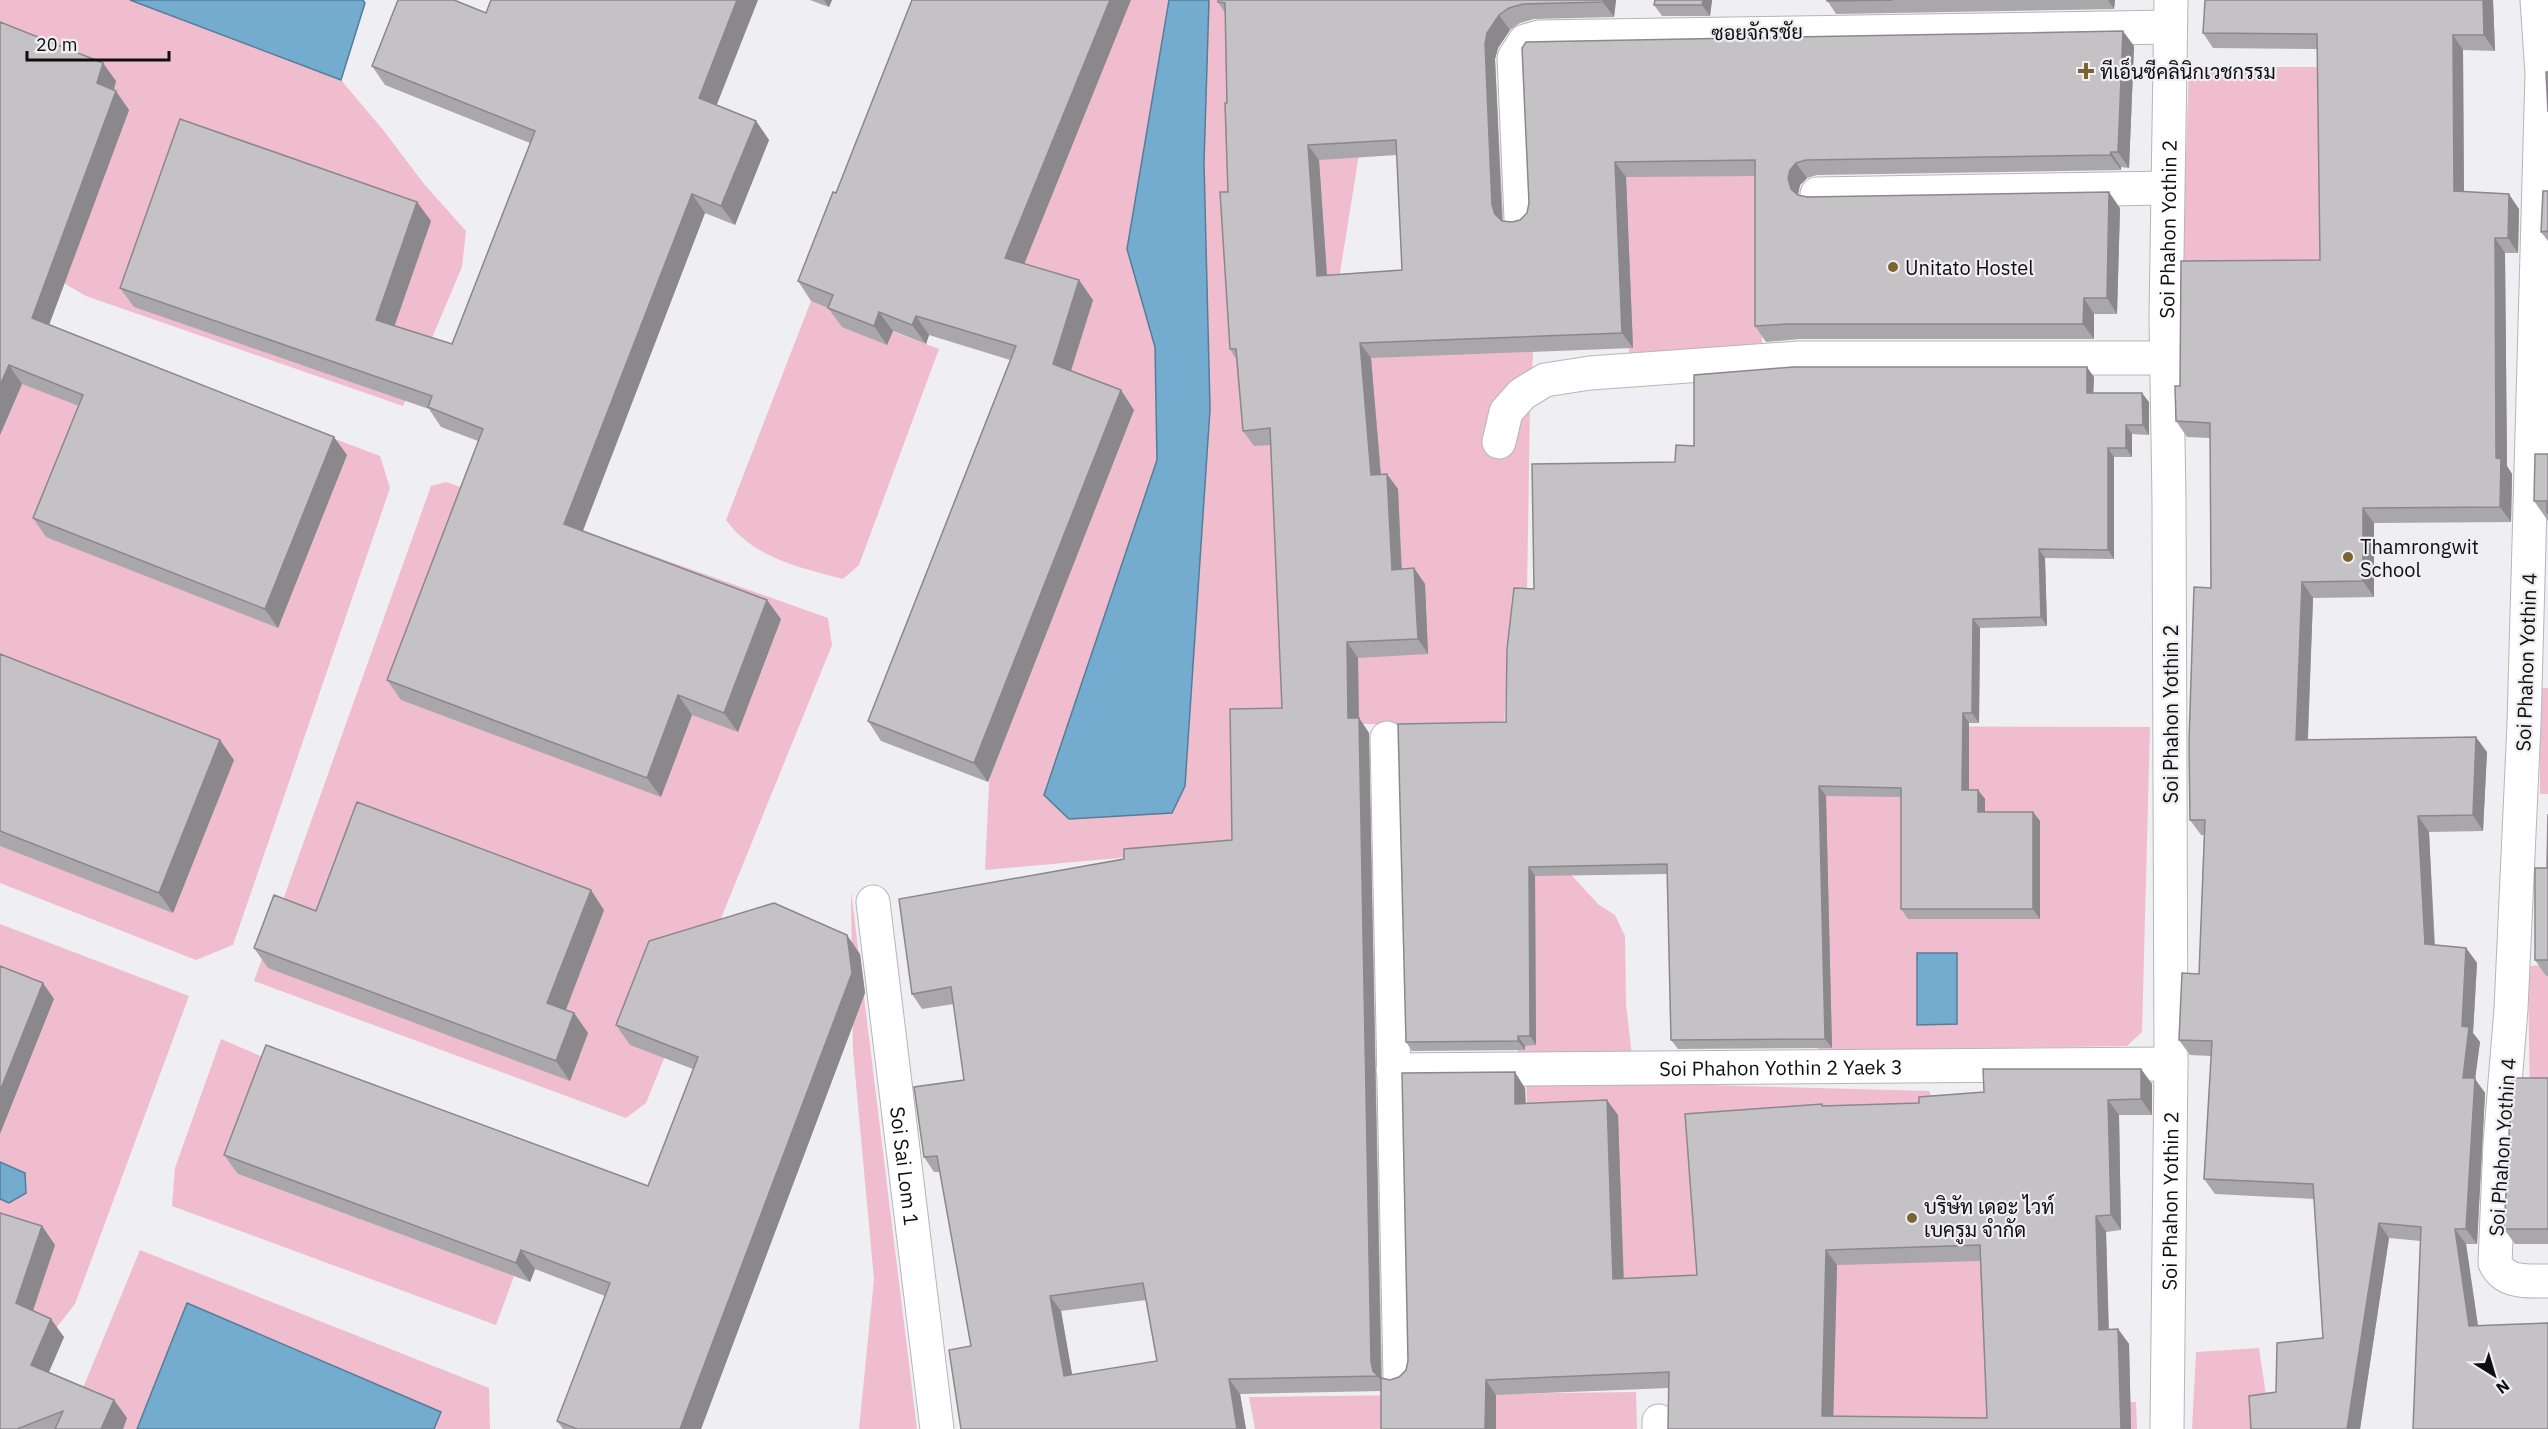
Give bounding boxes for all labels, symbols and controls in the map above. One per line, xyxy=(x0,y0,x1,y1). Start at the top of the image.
street label: ซอยจักรชัย xyxy=(1711,18,1803,46)
scale bar xyxy=(27,24,170,62)
text: 20 m xyxy=(36,33,78,56)
place label: ทีเอ็นซีคลินิกเวชกรรม xyxy=(2100,57,2276,85)
marker: ทีเอ็นซีคลินิกเวชกรรม xyxy=(2077,62,2095,80)
street label: Soi Phahon Yothin 2 xyxy=(2152,139,2182,319)
place label: Unitato Hostel xyxy=(1905,254,2034,281)
marker: Unitato Hostel xyxy=(1886,260,1900,274)
place label: Thamrongwit School xyxy=(2360,533,2479,583)
marker: Thamrongwit School xyxy=(2341,550,2355,564)
street label: Soi Phahon Yothin 4 xyxy=(2509,572,2543,752)
street label: Soi Phahon Yothin 2 xyxy=(2157,625,2184,803)
street label: Soi Phahon Yothin 2 Yaek 3 xyxy=(1659,1053,1903,1081)
street label: Soi Phahon Yothin 4 xyxy=(2482,1057,2522,1237)
street label: Soi Sai Lom 1 xyxy=(884,1105,926,1227)
street label: Soi Phahon Yothin 2 xyxy=(2155,1111,2184,1291)
place label: บริษัท เดอะ ไวท์ เบครูม จำกัด xyxy=(1924,1193,2054,1245)
marker: บริษัท เดอะ ไวท์ เบครูม จำกัด xyxy=(1905,1211,1919,1225)
north arrow xyxy=(2464,1345,2524,1405)
text: N xyxy=(2492,1376,2514,1398)

